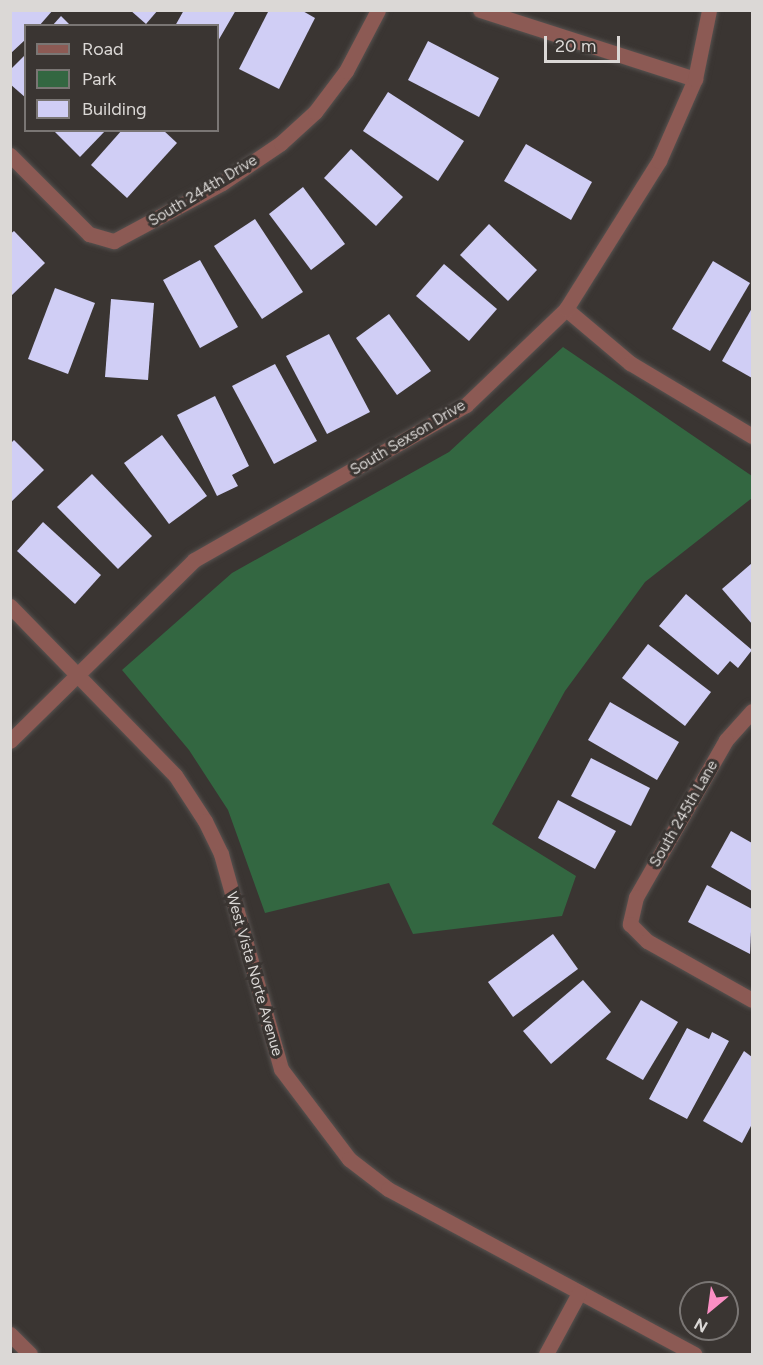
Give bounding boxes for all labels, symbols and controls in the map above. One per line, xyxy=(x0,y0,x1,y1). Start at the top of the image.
legend xyxy=(24,24,219,132)
scale bar xyxy=(547,24,624,62)
text: 20 m xyxy=(555,35,596,57)
text: Road xyxy=(82,38,123,60)
text: Park xyxy=(82,68,116,90)
text: Building xyxy=(82,98,147,120)
street label: South 244th Drive xyxy=(145,151,261,231)
street label: South Sexson Drive xyxy=(347,397,469,479)
street label: South 245th Lane xyxy=(646,757,722,871)
street label: West Vista Norte Avenue xyxy=(222,890,286,1058)
north arrow xyxy=(679,1281,739,1341)
text: N xyxy=(691,1314,711,1337)

